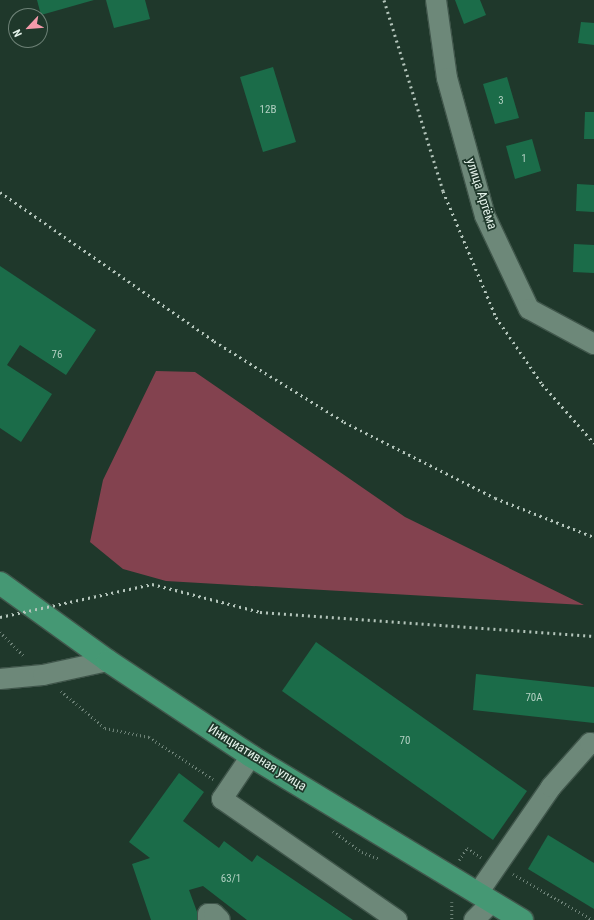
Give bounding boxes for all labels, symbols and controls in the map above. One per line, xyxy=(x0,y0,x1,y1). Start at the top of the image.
north arrow xyxy=(8,8,48,48)
text: N xyxy=(10,27,25,39)
house number: 3 xyxy=(498,94,504,108)
house number: 12В xyxy=(260,103,276,117)
house number: 1 xyxy=(521,152,527,166)
street label: улица Артёма xyxy=(462,157,500,231)
house number: 76 xyxy=(52,348,62,362)
house number: 70А xyxy=(525,691,543,705)
street label: Инициативная улица xyxy=(205,721,309,795)
house number: 70 xyxy=(400,734,410,748)
house number: 63/1 xyxy=(221,872,241,886)

